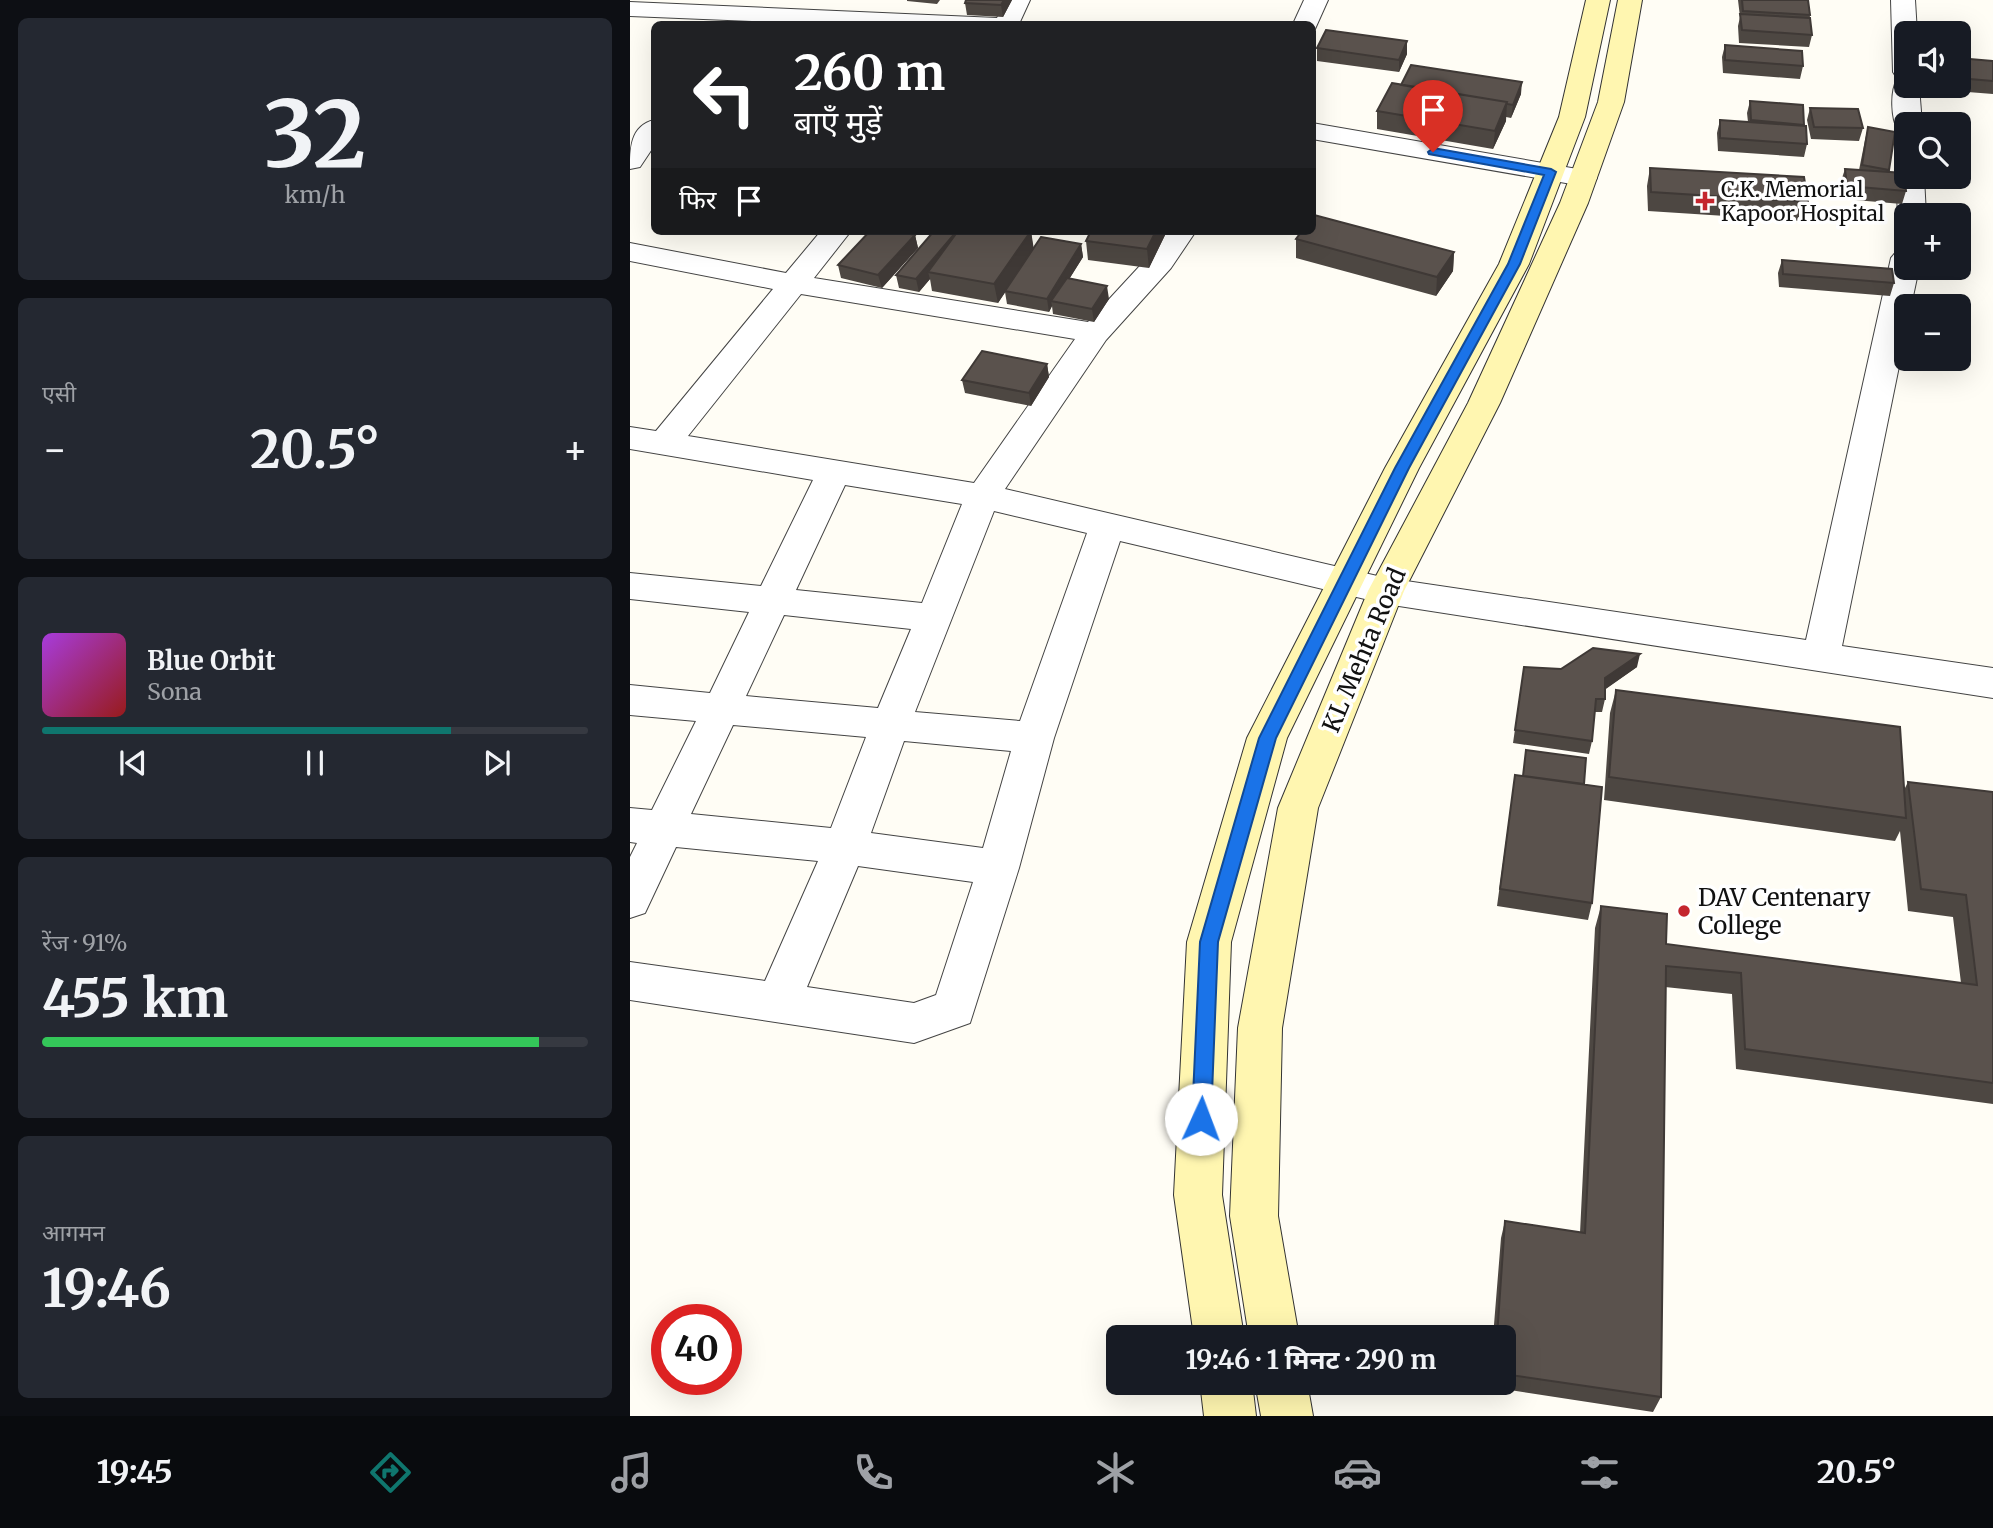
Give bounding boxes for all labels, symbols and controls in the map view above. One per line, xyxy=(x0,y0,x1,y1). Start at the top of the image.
map controls xyxy=(1894,21,1971,371)
button: sound xyxy=(1894,21,1971,98)
text: 260 m xyxy=(794,42,945,103)
icon: left xyxy=(679,49,770,140)
text: 32 xyxy=(263,77,367,192)
pin xyxy=(1403,80,1463,152)
icon: arrive xyxy=(1414,91,1452,129)
text: बाएँ मुड़ें xyxy=(794,103,882,143)
button: search xyxy=(1894,112,1971,189)
place label: C.K. Memorial Kapoor Hospital xyxy=(1721,176,1885,227)
text: km/h xyxy=(285,180,345,209)
icon: arrive xyxy=(730,182,768,220)
text: फिर xyxy=(679,183,716,216)
marker: C.K. Memorial Kapoor Hospital xyxy=(1695,191,1715,211)
button: + xyxy=(1894,203,1971,280)
button: − xyxy=(1894,294,1971,371)
text: एसी xyxy=(42,379,76,408)
text: 20.5° xyxy=(250,417,380,482)
text: − xyxy=(42,426,67,473)
text: + xyxy=(563,426,588,473)
street label: KL Mehta Road xyxy=(1315,563,1413,737)
text: Blue Orbit xyxy=(147,644,276,677)
text: Sona xyxy=(147,677,202,706)
icon: previous xyxy=(114,744,152,782)
icon: pause xyxy=(296,744,334,782)
icon: next xyxy=(478,744,516,782)
place label: DAV Centenary College xyxy=(1698,882,1870,941)
marker: DAV Centenary College xyxy=(1676,903,1692,919)
text: रेंज · 91% xyxy=(42,928,128,957)
text: 455 km xyxy=(42,966,228,1031)
position arrow xyxy=(1164,1082,1238,1156)
text: आगमन xyxy=(42,1218,105,1247)
text: 19:46 xyxy=(42,1256,171,1321)
speed limit sign: 40 xyxy=(651,1304,742,1395)
text: 19:46 · 1 मिनट · 290 m xyxy=(1186,1343,1437,1376)
icon: directions xyxy=(366,1448,415,1497)
icon: music xyxy=(607,1448,656,1497)
icon: phone xyxy=(849,1448,898,1497)
icon: climate xyxy=(1091,1448,1140,1497)
icon: car xyxy=(1333,1448,1382,1497)
icon: filters xyxy=(1575,1448,1624,1497)
text: 19:45 xyxy=(96,1452,173,1492)
text: 20.5° xyxy=(1817,1452,1897,1492)

